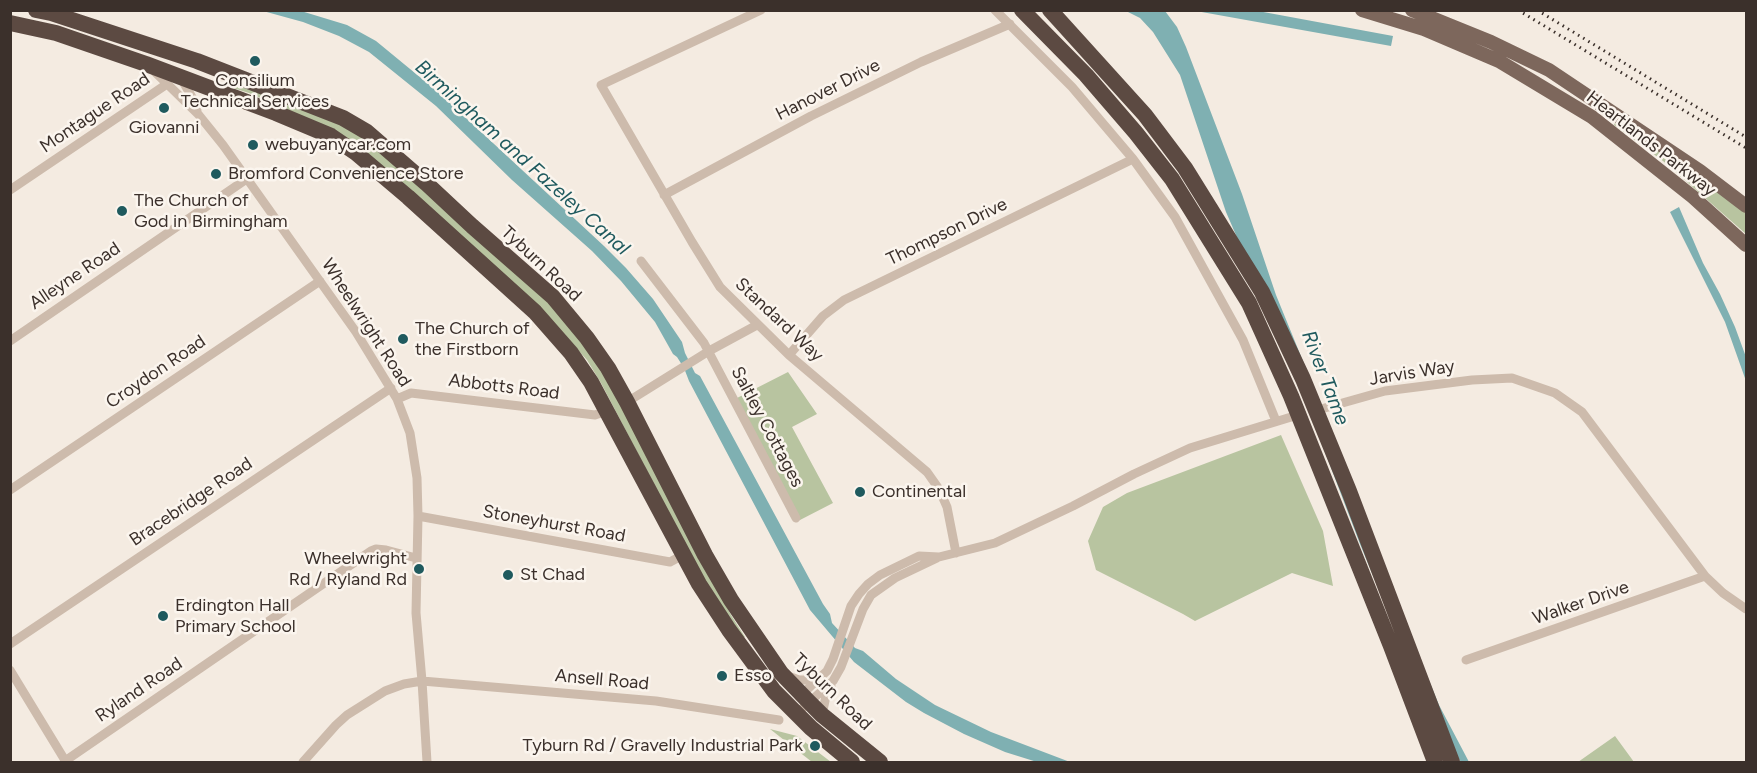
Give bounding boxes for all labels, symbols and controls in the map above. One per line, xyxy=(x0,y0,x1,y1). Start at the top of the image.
marker: Consilium Technical Services xyxy=(248,54,262,68)
street label: Hanover Drive xyxy=(772,54,884,126)
water label: Birmingham and Fazeley Canal xyxy=(410,55,634,261)
street label: Montague Road xyxy=(36,68,154,158)
place label: Consilium Technical Services xyxy=(181,70,329,112)
street label: Heartlands Parkway xyxy=(1582,87,1720,201)
marker: Giovanni xyxy=(157,101,171,115)
place label: Giovanni xyxy=(129,117,199,139)
place label: webuyanycar.com xyxy=(265,134,411,156)
marker: webuyanycar.com xyxy=(246,138,260,152)
place label: Bromford Convenience Store xyxy=(228,163,464,185)
marker: Bromford Convenience Store xyxy=(209,167,223,181)
place label: The Church of God in Birmingham xyxy=(134,190,288,232)
street label: Thompson Drive xyxy=(883,194,1011,270)
marker: The Church of God in Birmingham xyxy=(115,204,129,218)
street label: Tyburn Road xyxy=(496,221,586,307)
street label: Alleyne Road xyxy=(25,238,125,314)
street label: Wheelwright Road xyxy=(316,255,416,391)
street label: Standard Way xyxy=(730,274,828,366)
place label: The Church of the Firstborn xyxy=(415,318,530,360)
water label: River Tame xyxy=(1296,327,1354,429)
street label: Croydon Road xyxy=(102,331,210,413)
marker: The Church of the Firstborn xyxy=(396,332,410,346)
street label: Jarvis Way xyxy=(1368,356,1456,390)
street label: Saltley Cottages xyxy=(726,363,808,491)
street label: Abbotts Road xyxy=(447,369,561,405)
street label: Bracebridge Road xyxy=(125,453,257,551)
place label: Continental xyxy=(872,481,966,503)
marker: Continental xyxy=(853,485,867,499)
street label: Stoneyhurst Road xyxy=(481,501,627,547)
place label: Wheelwright Rd / Ryland Rd xyxy=(289,548,407,590)
marker: Wheelwright Rd / Ryland Rd xyxy=(412,562,426,576)
place label: St Chad xyxy=(520,564,585,586)
marker: St Chad xyxy=(501,568,515,582)
street label: Walker Drive xyxy=(1530,576,1632,630)
place label: Erdington Hall Primary School xyxy=(175,595,296,638)
marker: Erdington Hall Primary School xyxy=(156,609,170,623)
street label: Tyburn Road xyxy=(788,649,876,735)
street label: Ryland Road xyxy=(91,653,187,727)
street label: Ansell Road xyxy=(554,665,650,695)
place label: Esso xyxy=(734,665,772,687)
marker: Esso xyxy=(715,669,729,683)
place label: Tyburn Rd / Gravelly Industrial Park xyxy=(523,735,803,757)
marker: Tyburn Rd / Gravelly Industrial Park xyxy=(808,739,822,753)

